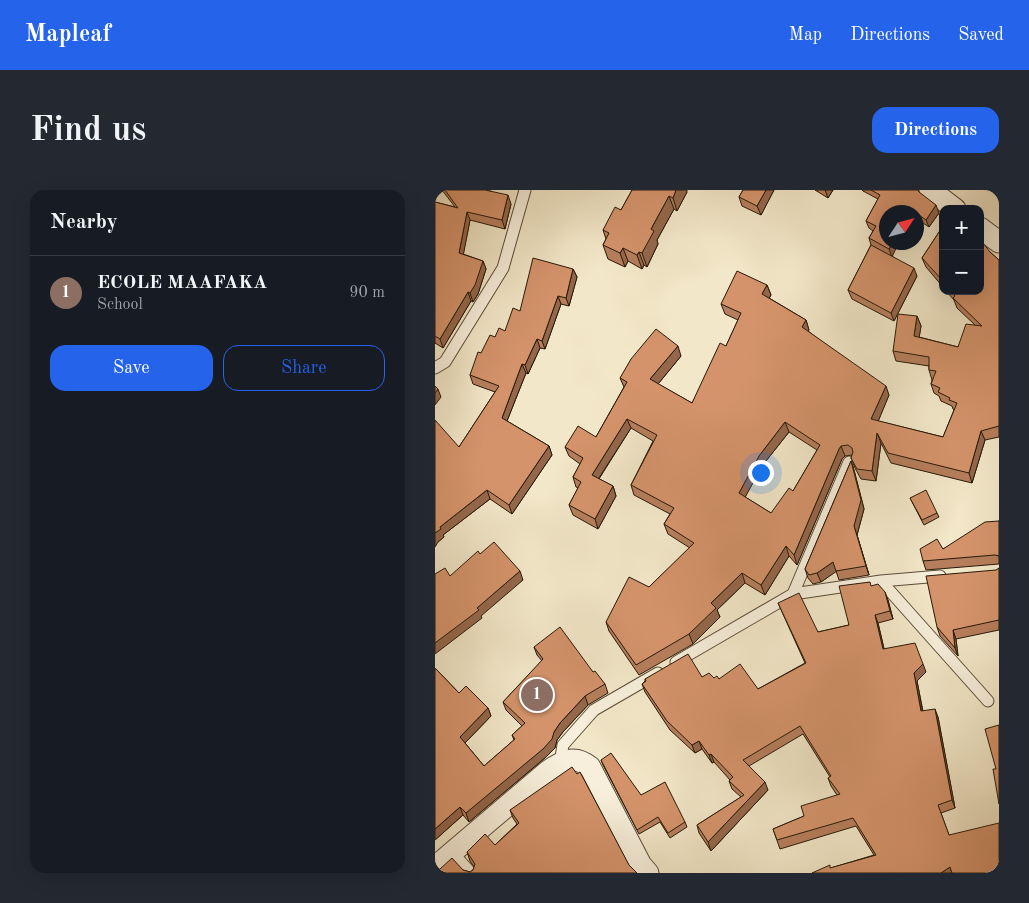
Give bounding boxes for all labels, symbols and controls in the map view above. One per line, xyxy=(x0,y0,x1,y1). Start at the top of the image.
text: Mapleaf xyxy=(25,23,111,47)
text: Map xyxy=(789,26,822,44)
text: Directions xyxy=(850,26,930,44)
text: Saved xyxy=(958,26,1004,44)
button: Directions xyxy=(872,107,999,153)
text: Find us xyxy=(30,113,146,148)
north arrow xyxy=(879,205,924,250)
map controls xyxy=(939,205,984,295)
button: + xyxy=(939,205,984,250)
text: Nearby xyxy=(50,212,118,233)
button: − xyxy=(939,250,984,295)
text: ECOLE MAAFAKA xyxy=(97,274,267,293)
text: 1 xyxy=(61,285,71,301)
text: 90 m xyxy=(349,285,385,301)
text: School xyxy=(97,297,143,313)
button: Save xyxy=(50,345,213,391)
button: Share xyxy=(223,345,385,391)
your location xyxy=(748,460,774,486)
pin: 1 xyxy=(521,676,553,714)

